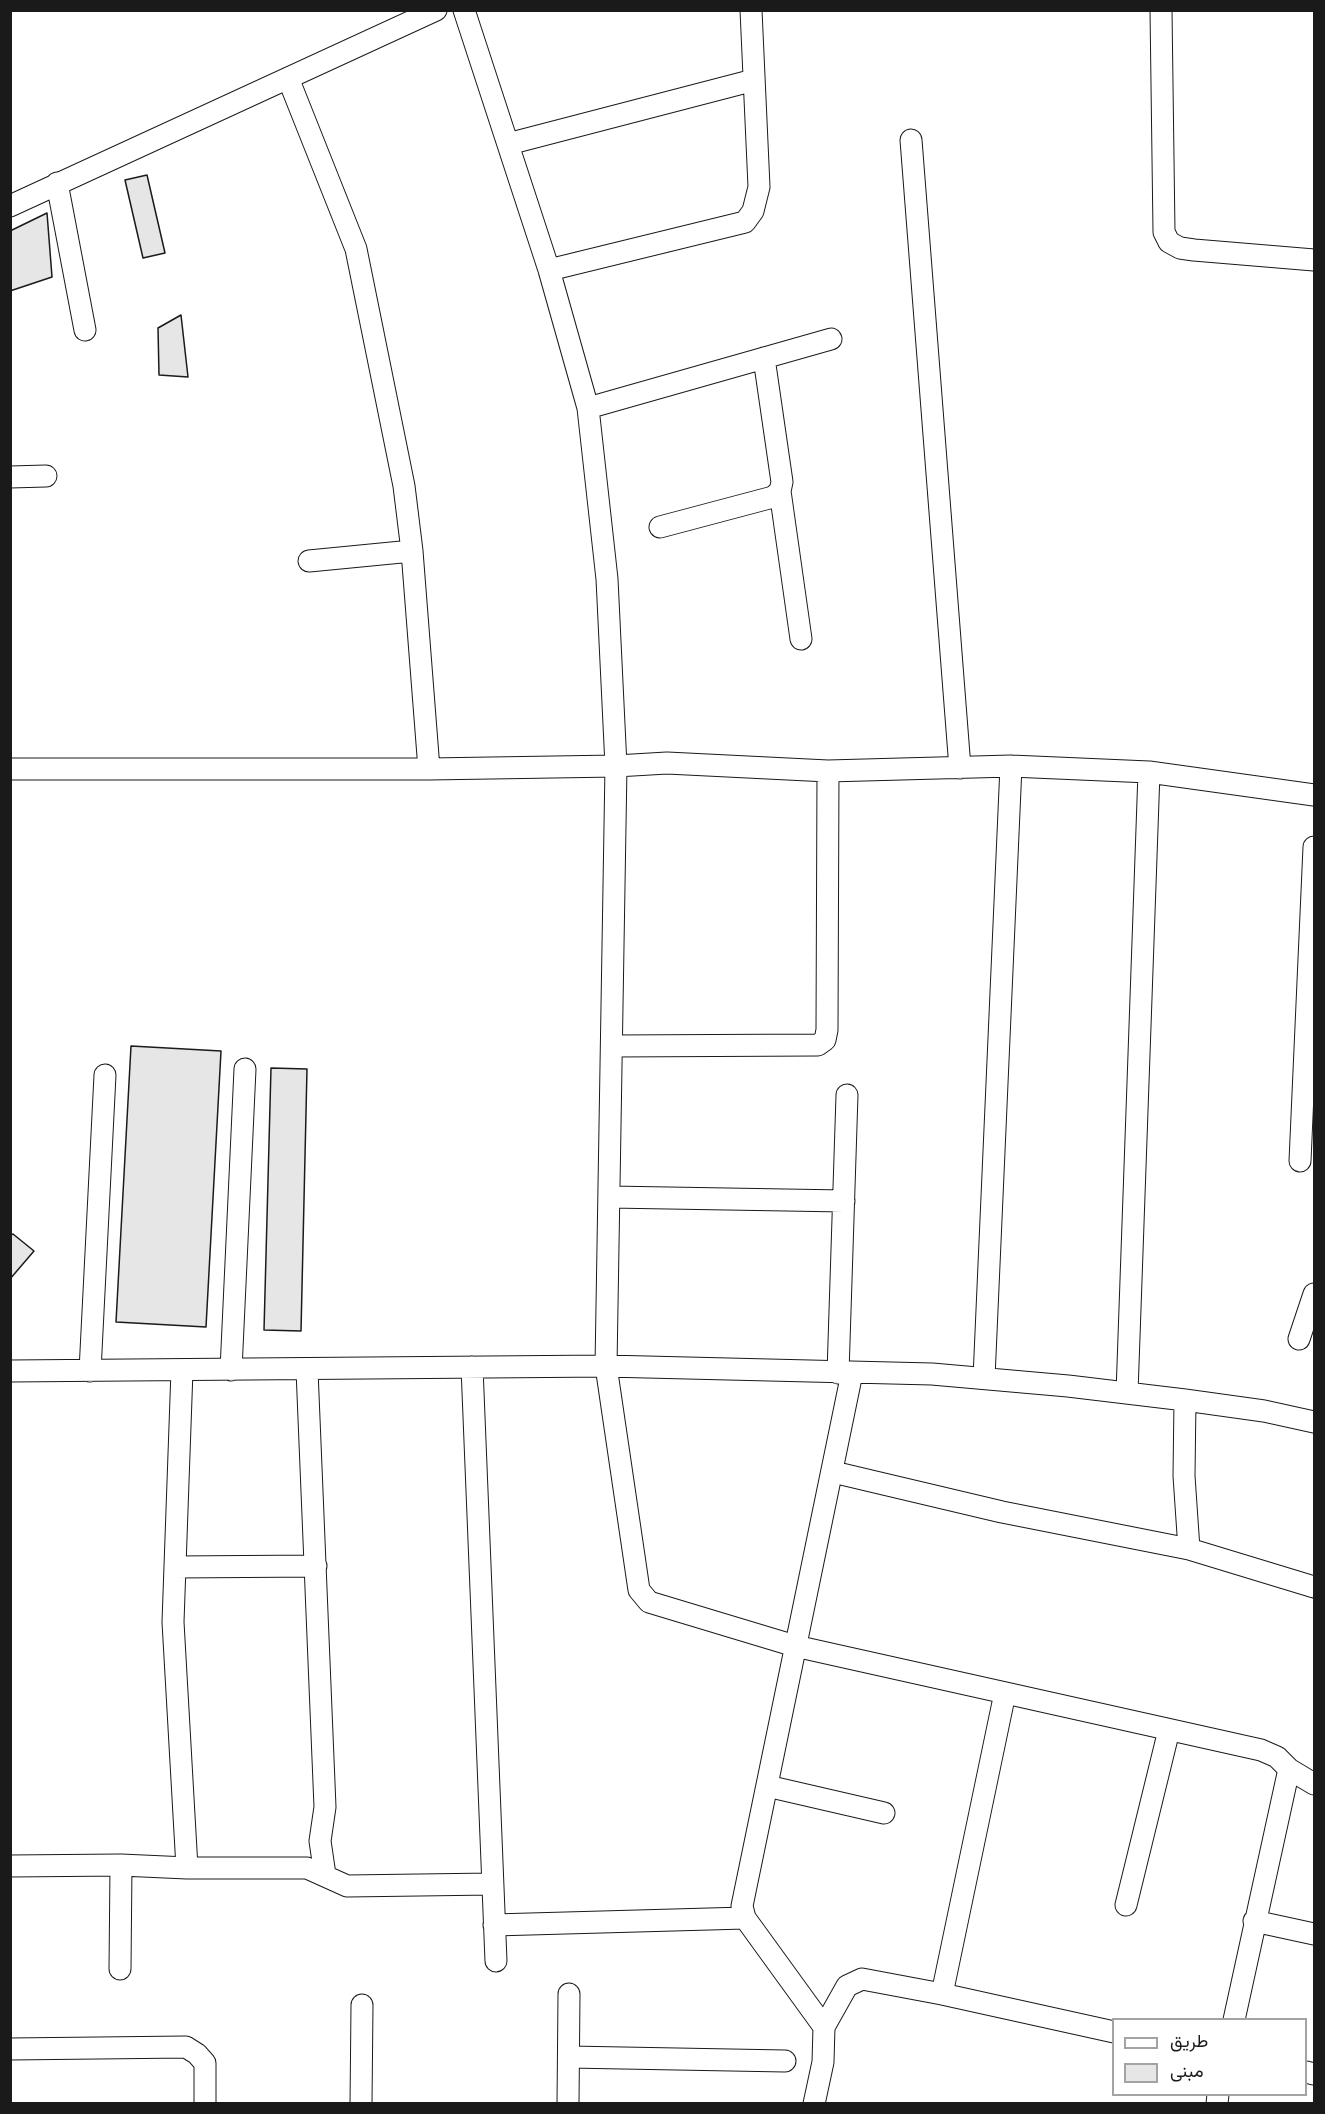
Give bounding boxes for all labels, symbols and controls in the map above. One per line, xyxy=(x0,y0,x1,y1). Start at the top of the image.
legend xyxy=(1112,2018,1307,2096)
text: طريق xyxy=(1170,2030,1208,2051)
text: مبنى xyxy=(1170,2060,1204,2081)

